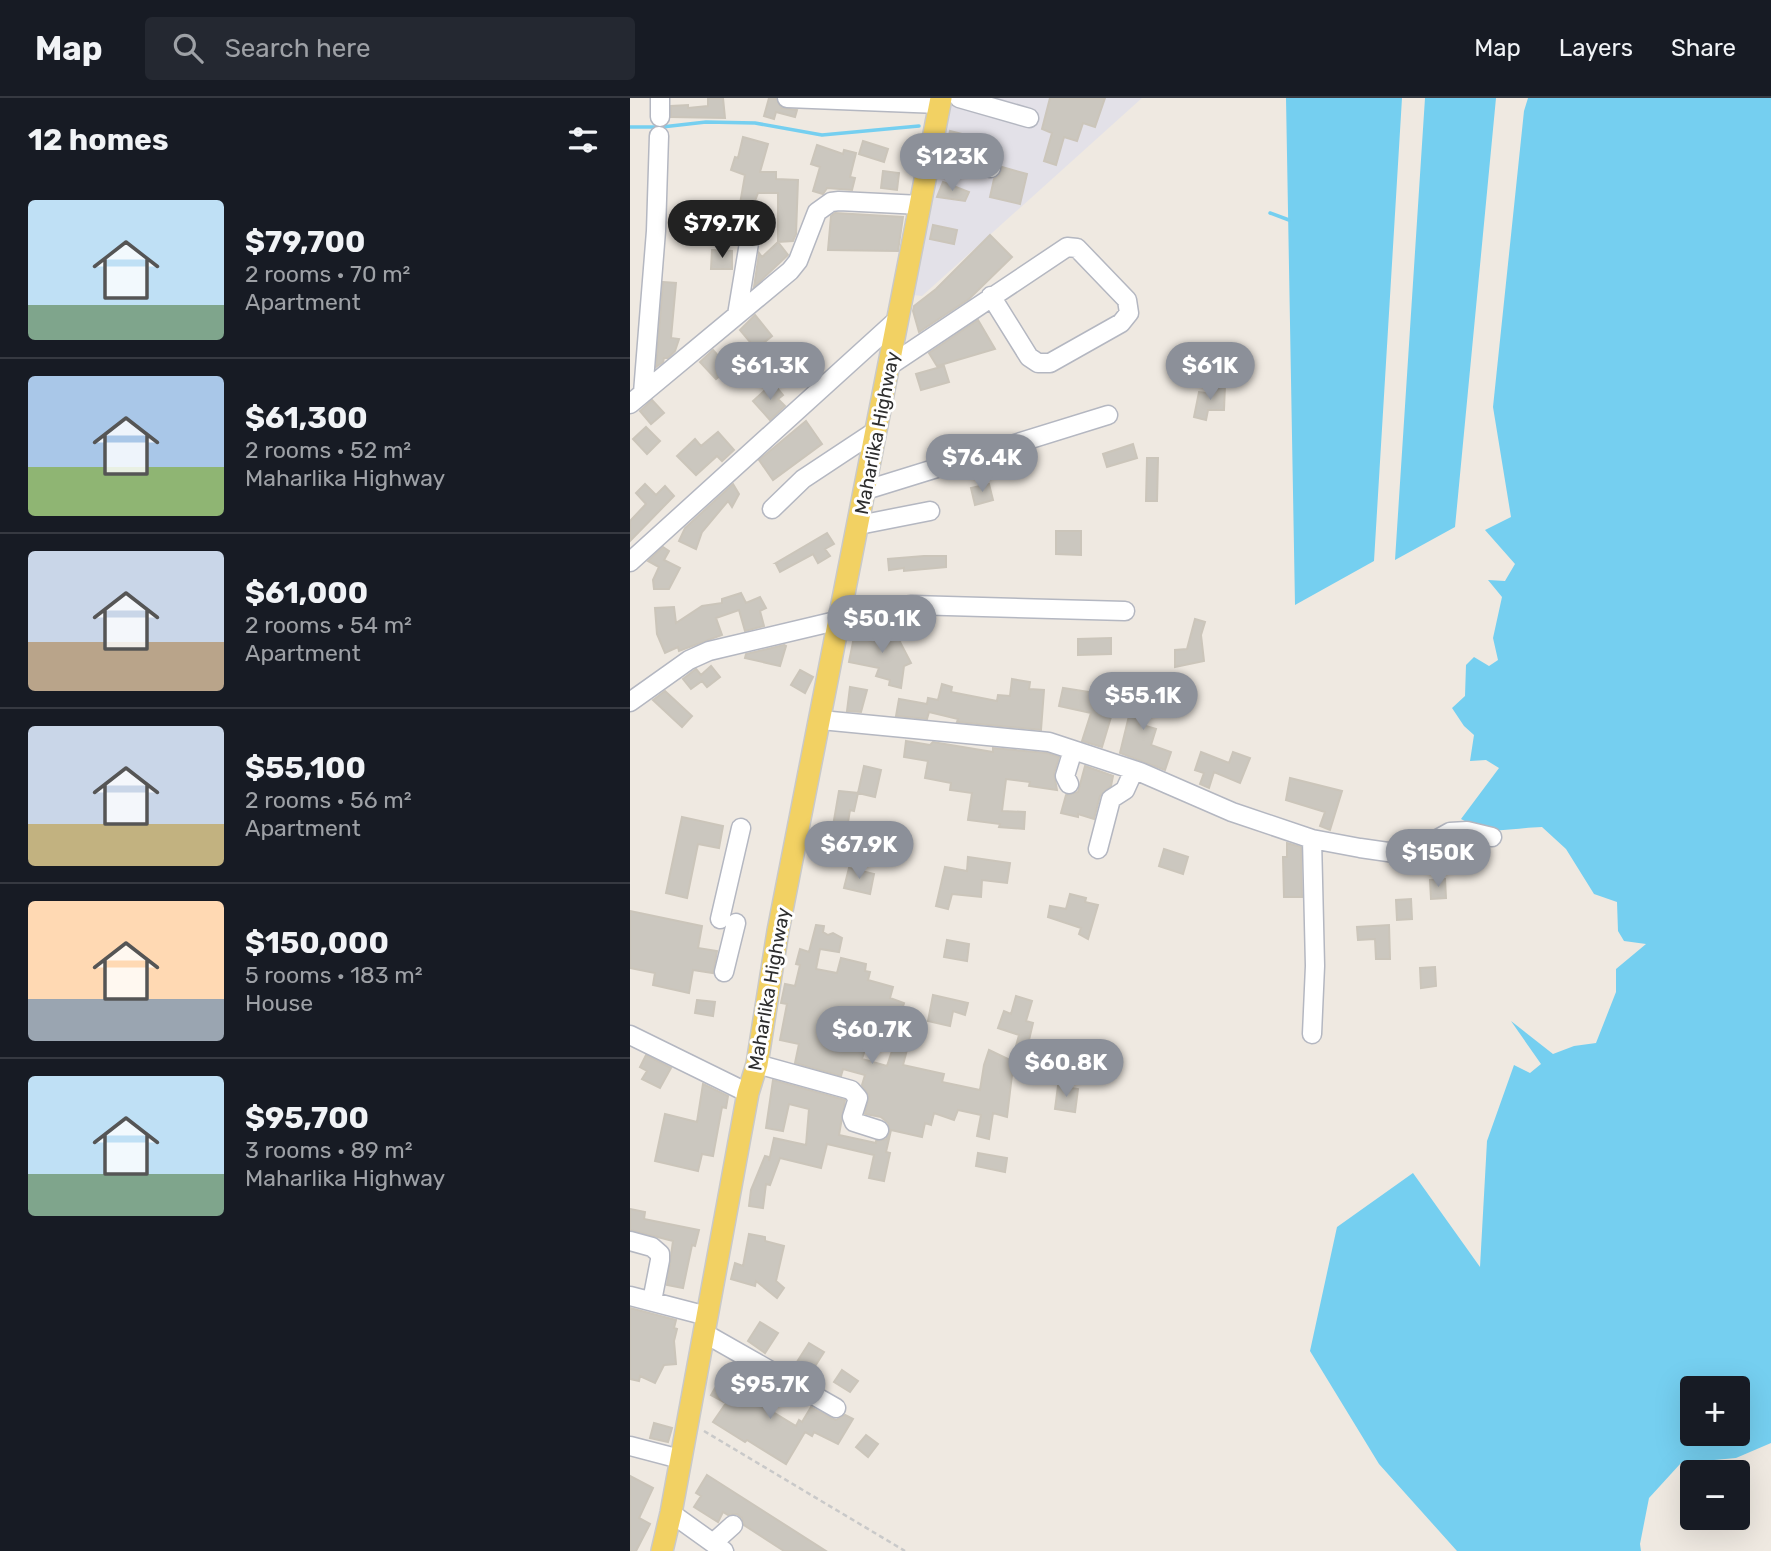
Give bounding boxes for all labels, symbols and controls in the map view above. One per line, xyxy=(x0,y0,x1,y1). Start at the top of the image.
search box xyxy=(145,17,635,80)
text: Map xyxy=(35,29,103,68)
icon: search xyxy=(169,29,207,67)
text: Search here xyxy=(225,33,370,64)
text: Map xyxy=(1474,34,1521,62)
text: Layers xyxy=(1559,34,1633,62)
text: Share xyxy=(1671,34,1736,62)
icon: filters xyxy=(564,121,602,159)
text: 12 homes xyxy=(28,122,169,158)
pin: $123K xyxy=(903,134,1001,193)
text: $123K xyxy=(916,142,988,170)
pin: $79.7K xyxy=(665,200,779,260)
text: $79.7K xyxy=(684,209,760,237)
text: $79,700 xyxy=(245,224,365,260)
icon: home xyxy=(84,228,168,312)
text: 2 rooms · 70 m² xyxy=(245,260,410,288)
text: Apartment xyxy=(245,288,361,316)
pin: $61.3K xyxy=(713,342,827,402)
pin: $61K xyxy=(1169,342,1251,402)
street label: Maharlika Highway xyxy=(850,350,904,516)
text: $61.3K xyxy=(731,351,809,379)
text: $61K xyxy=(1182,351,1238,379)
text: $61,300 xyxy=(245,400,368,436)
icon: home xyxy=(84,404,168,488)
pin: $76.4K xyxy=(925,434,1039,494)
text: 2 rooms · 52 m² xyxy=(245,436,411,464)
text: $76.4K xyxy=(942,443,1022,471)
text: Maharlika Highway xyxy=(245,464,445,492)
text: $61,000 xyxy=(245,575,368,611)
icon: home xyxy=(84,579,168,663)
pin: $50.1K xyxy=(825,596,939,655)
text: $50.1K xyxy=(843,604,921,632)
text: 2 rooms · 54 m² xyxy=(245,611,412,639)
text: Apartment xyxy=(245,639,361,667)
pin: $55.1K xyxy=(1086,672,1200,732)
text: $55.1K xyxy=(1105,681,1181,709)
text: $55,100 xyxy=(245,750,366,786)
icon: home xyxy=(84,754,168,838)
text: 2 rooms · 56 m² xyxy=(245,786,412,814)
text: Apartment xyxy=(245,814,361,842)
pin: $67.9K xyxy=(802,822,916,881)
text: $67.9K xyxy=(820,830,898,858)
pin: $150K xyxy=(1389,830,1487,889)
text: $150K xyxy=(1402,838,1474,866)
street label: Maharlika Highway xyxy=(743,906,795,1072)
text: $150,000 xyxy=(245,925,389,961)
icon: home xyxy=(84,929,168,1013)
text: 5 rooms · 183 m² xyxy=(245,961,422,989)
text: House xyxy=(245,989,313,1017)
pin: $60.7K xyxy=(815,1006,929,1066)
text: $60.7K xyxy=(832,1015,912,1043)
pin: $60.8K xyxy=(1009,1040,1123,1099)
text: $60.8K xyxy=(1024,1048,1108,1076)
text: $95,700 xyxy=(245,1100,369,1136)
icon: home xyxy=(84,1104,168,1188)
text: 3 rooms · 89 m² xyxy=(245,1136,413,1164)
text: Maharlika Highway xyxy=(245,1164,445,1192)
pin: $95.7K xyxy=(713,1362,827,1421)
text: $95.7K xyxy=(730,1370,810,1398)
map controls xyxy=(1680,1376,1750,1530)
button: + xyxy=(1680,1376,1750,1446)
button: − xyxy=(1680,1460,1750,1530)

